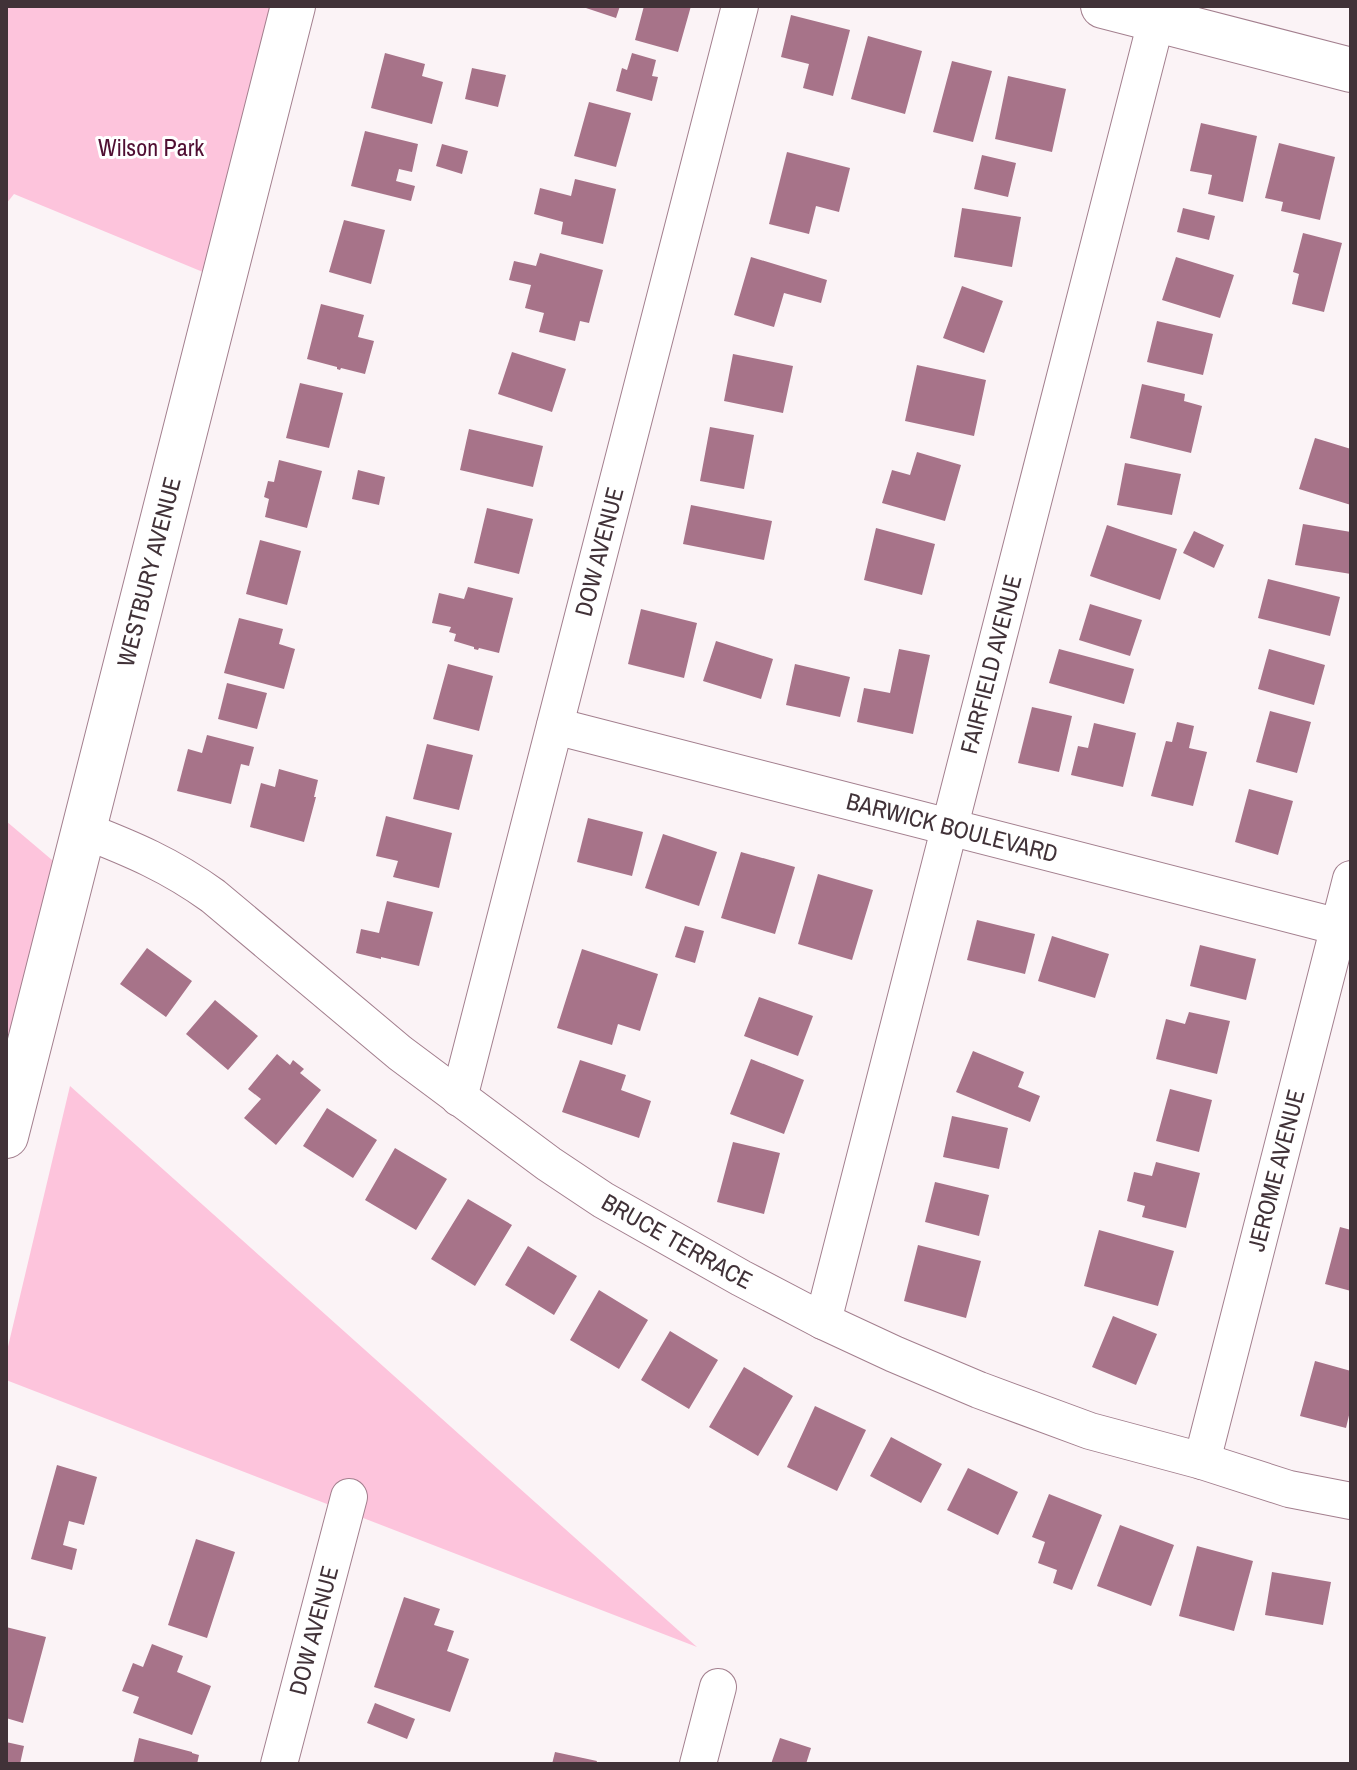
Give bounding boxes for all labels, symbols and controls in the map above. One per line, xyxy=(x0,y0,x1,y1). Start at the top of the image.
park label: Wilson Park xyxy=(98,131,204,163)
street label: WESTBURY AVENUE xyxy=(109,473,188,670)
street label: DOW AVENUE xyxy=(567,484,631,619)
street label: FAIRFIELD AVENUE xyxy=(952,571,1029,757)
street label: BARWICK BOULEVARD xyxy=(843,784,1062,869)
street label: JEROME AVENUE xyxy=(1239,1086,1312,1255)
street label: BRUCE TERRACE xyxy=(596,1186,758,1296)
street label: DOW AVENUE xyxy=(281,1562,345,1698)

